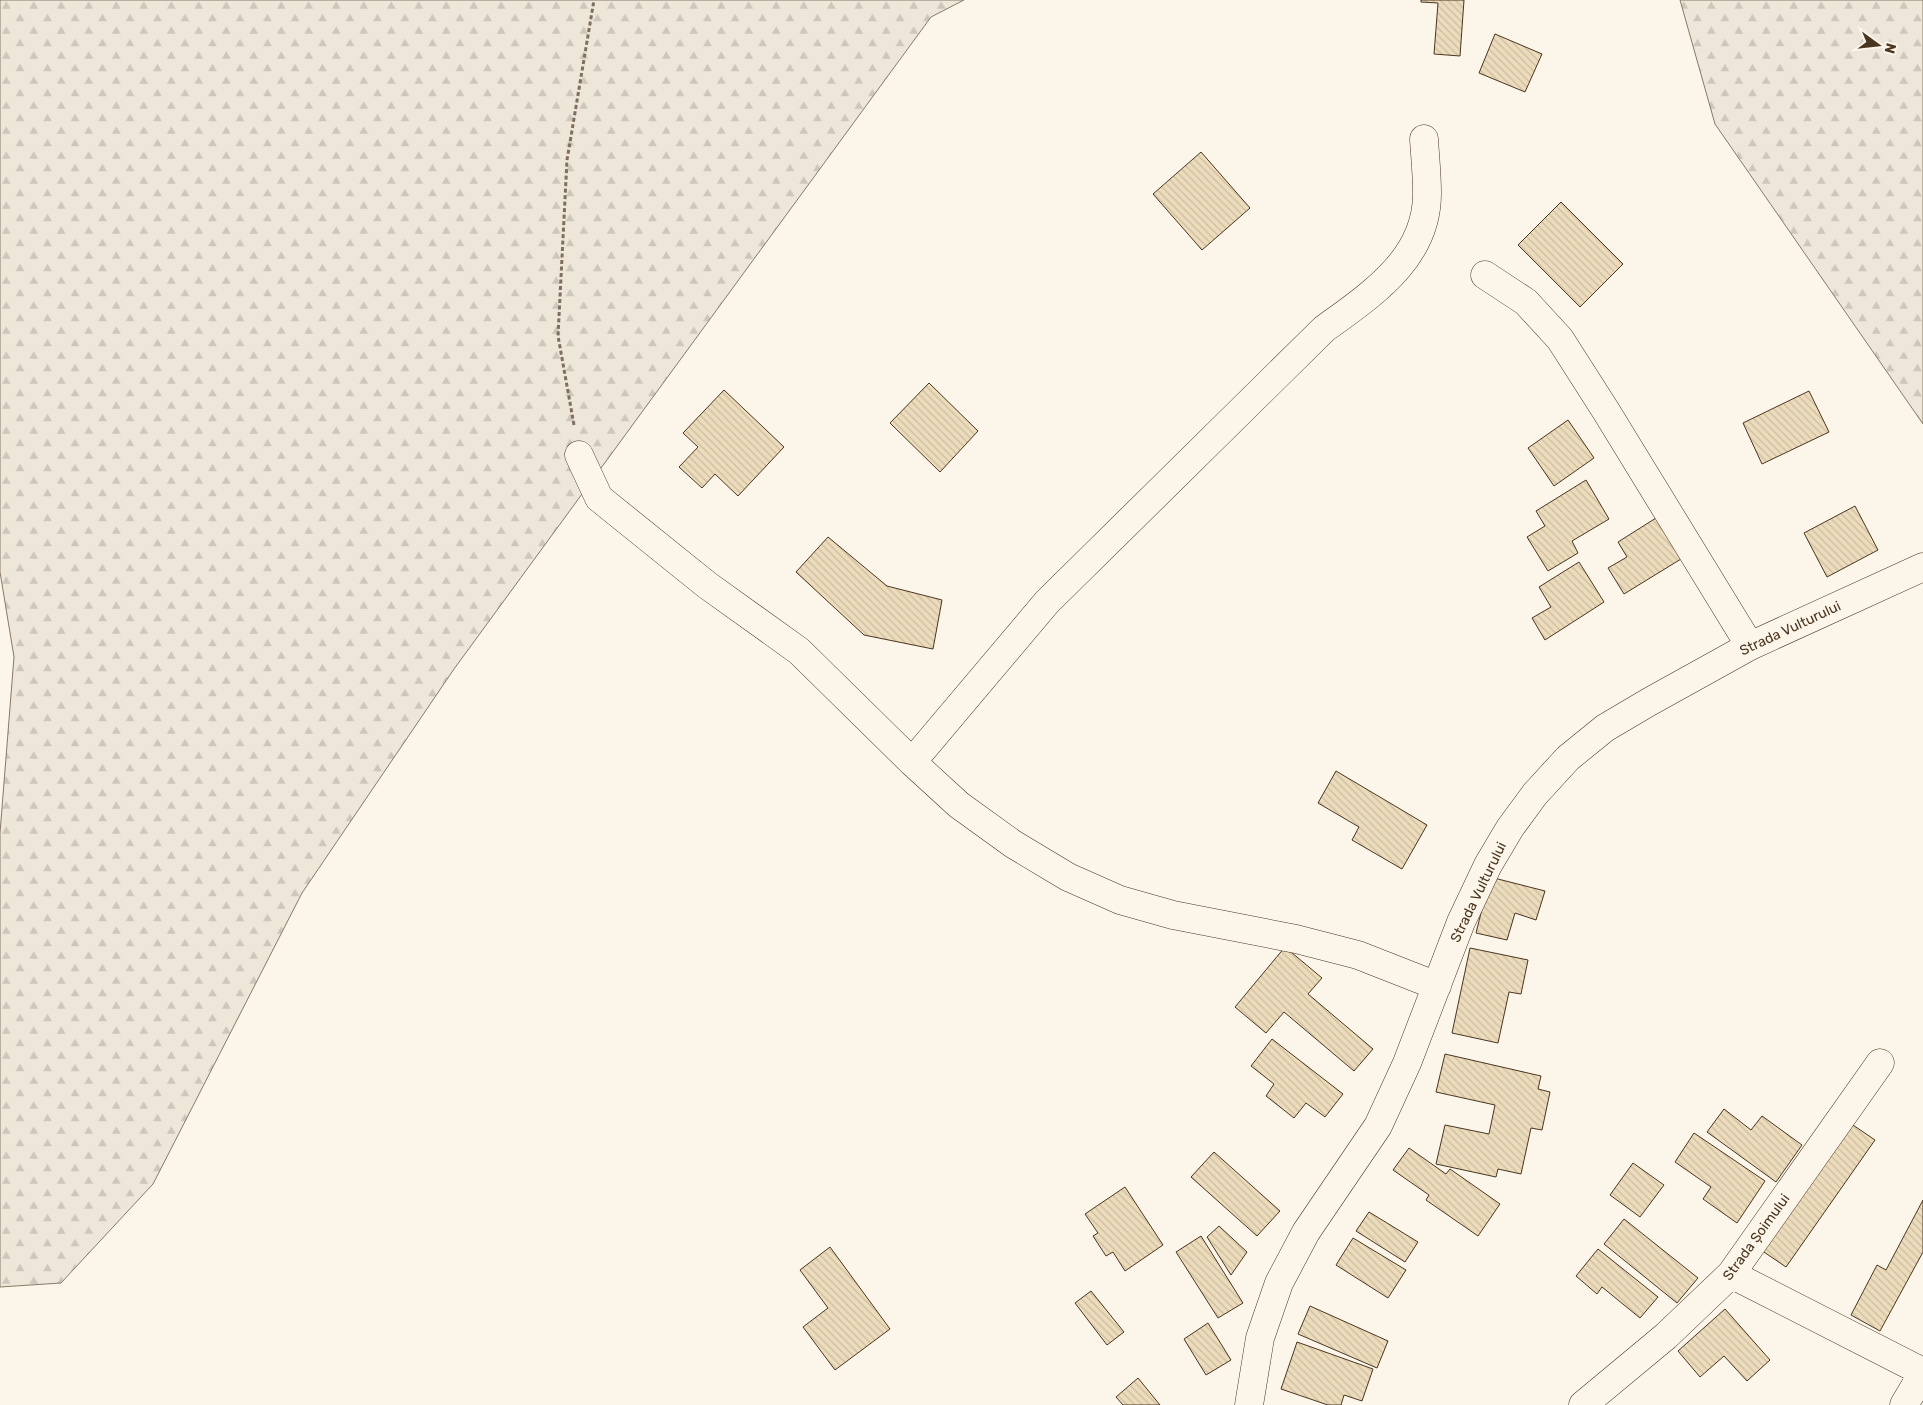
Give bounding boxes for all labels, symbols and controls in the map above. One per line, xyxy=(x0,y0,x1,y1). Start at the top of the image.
north arrow xyxy=(1853,20,1903,70)
text: N xyxy=(1881,41,1900,55)
street label: Strada Vulturului xyxy=(1737,598,1843,659)
street label: Strada Vulturului xyxy=(1447,839,1510,945)
street label: Strada Șoimului xyxy=(1719,1191,1794,1284)

